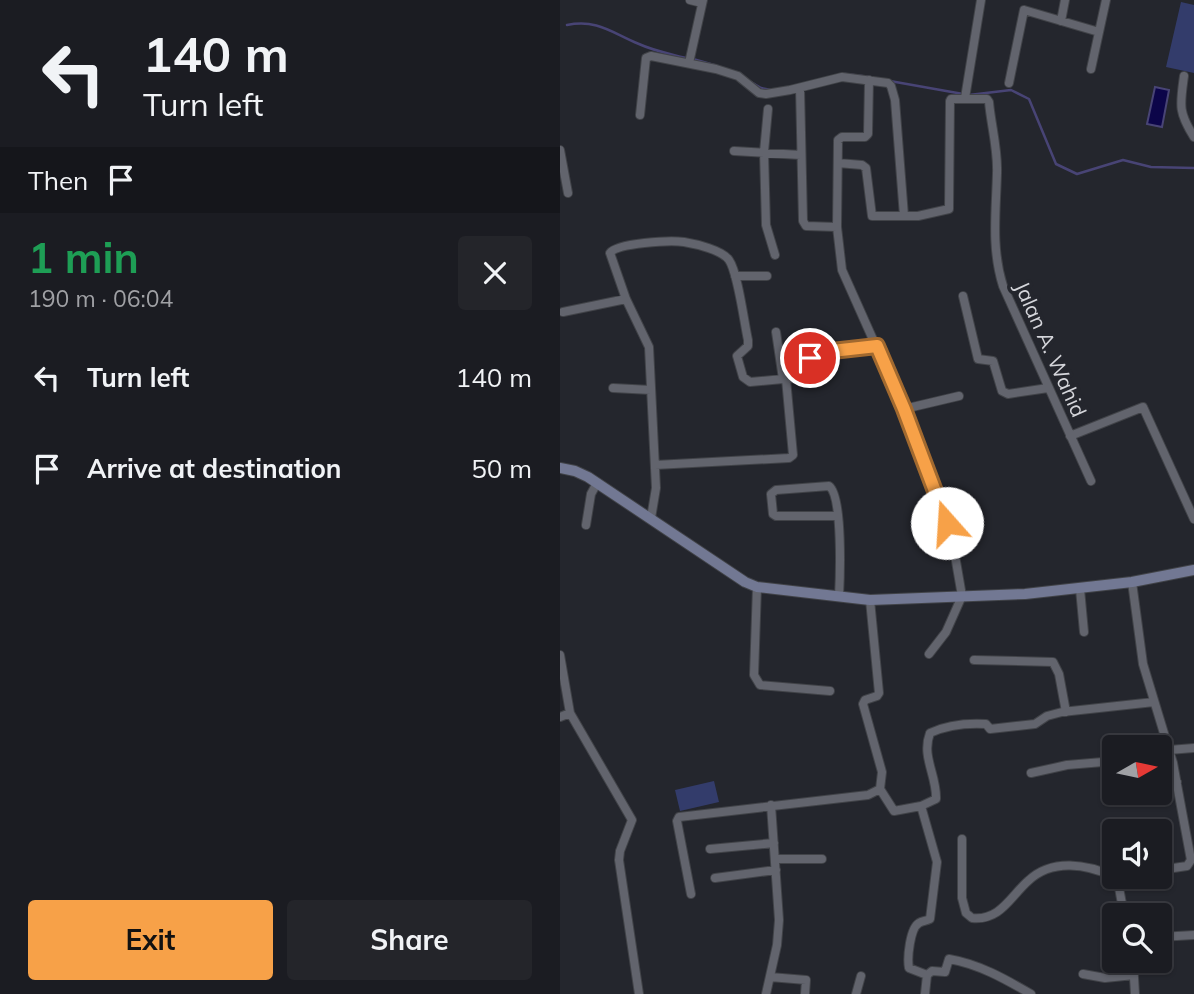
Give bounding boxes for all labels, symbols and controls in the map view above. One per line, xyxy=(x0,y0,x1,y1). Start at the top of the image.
text: 140 m xyxy=(143,23,289,84)
icon: left xyxy=(28,28,119,119)
text: Turn left xyxy=(143,84,263,124)
icon: arrive xyxy=(102,161,140,199)
text: Then xyxy=(28,164,88,197)
text: 1 min xyxy=(28,231,139,284)
button: close xyxy=(458,236,532,310)
street label: Jalan A. Wahid xyxy=(1009,277,1093,421)
text: 190 m · 06:04 xyxy=(28,284,173,313)
pin xyxy=(780,328,840,388)
icon: arrive xyxy=(791,339,829,377)
icon: left xyxy=(28,359,66,397)
text: Turn left xyxy=(87,361,189,394)
text: 140 m xyxy=(456,361,532,394)
icon: arrive xyxy=(28,450,66,488)
text: Arrive at destination xyxy=(87,452,342,485)
text: 50 m xyxy=(471,452,532,485)
position arrow xyxy=(910,486,984,560)
north arrow xyxy=(1102,735,1172,805)
map controls xyxy=(1102,735,1172,973)
button: sound xyxy=(1102,819,1172,889)
button: Exit xyxy=(28,900,273,980)
button: Share xyxy=(287,900,532,980)
button: search xyxy=(1102,903,1172,973)

